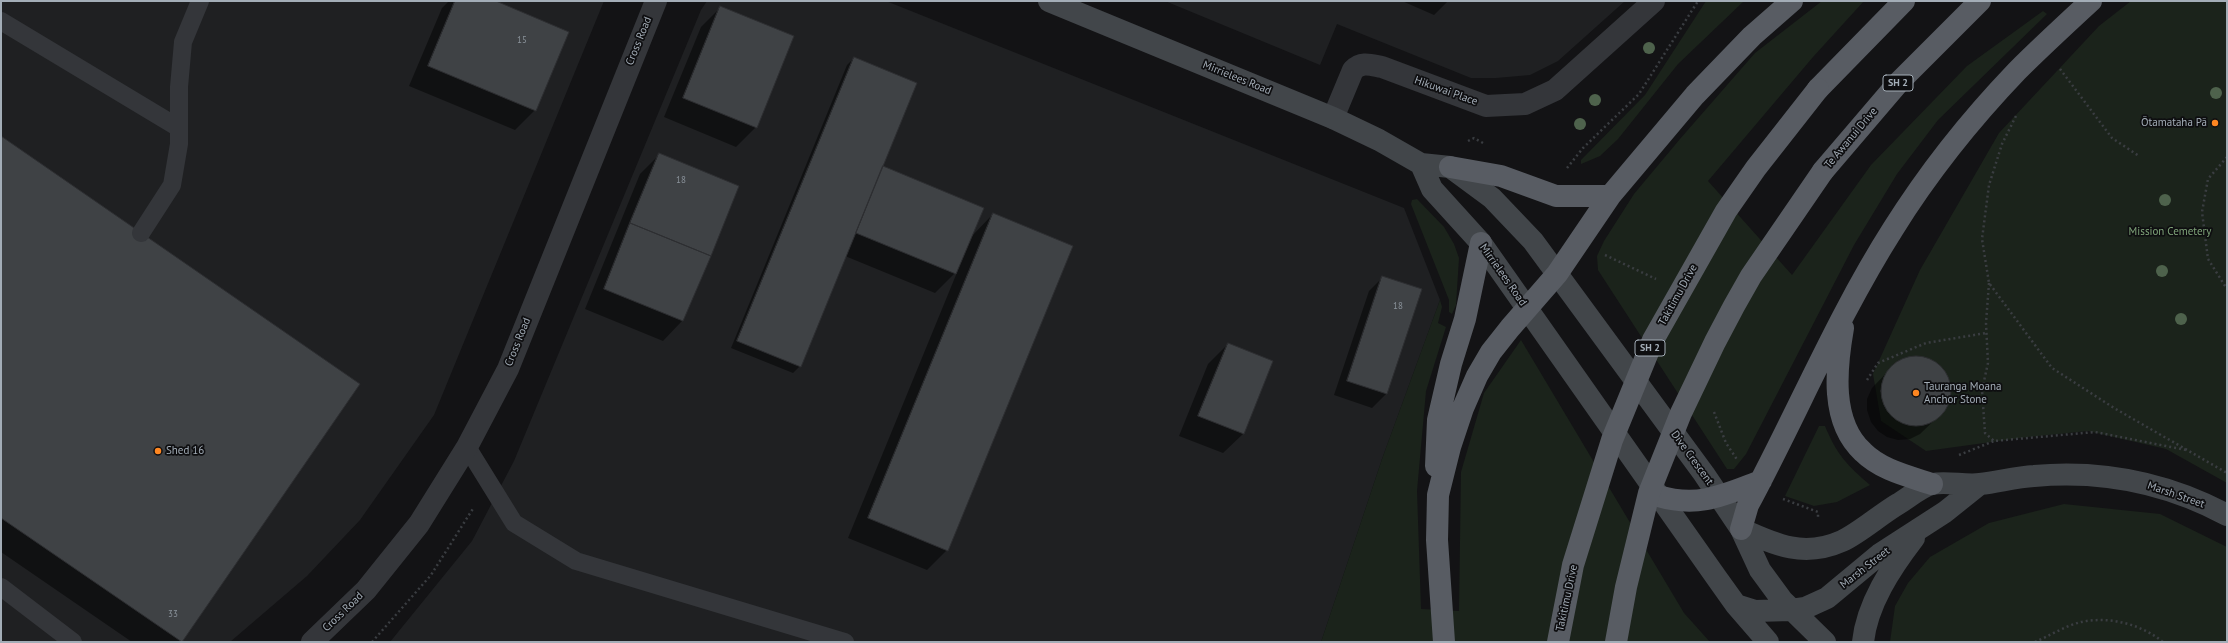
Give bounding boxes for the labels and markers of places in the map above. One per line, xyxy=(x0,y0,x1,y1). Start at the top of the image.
place label: Ōtamataha Pā xyxy=(2141,116,2207,130)
marker: Ōtamataha Pā xyxy=(2210,118,2220,128)
place label: Tauranga Moana Anchor Stone xyxy=(1924,380,2001,406)
marker: Tauranga Moana Anchor Stone xyxy=(1911,388,1921,398)
place label: Shed 16 xyxy=(166,444,204,458)
marker: Shed 16 xyxy=(153,446,163,456)

